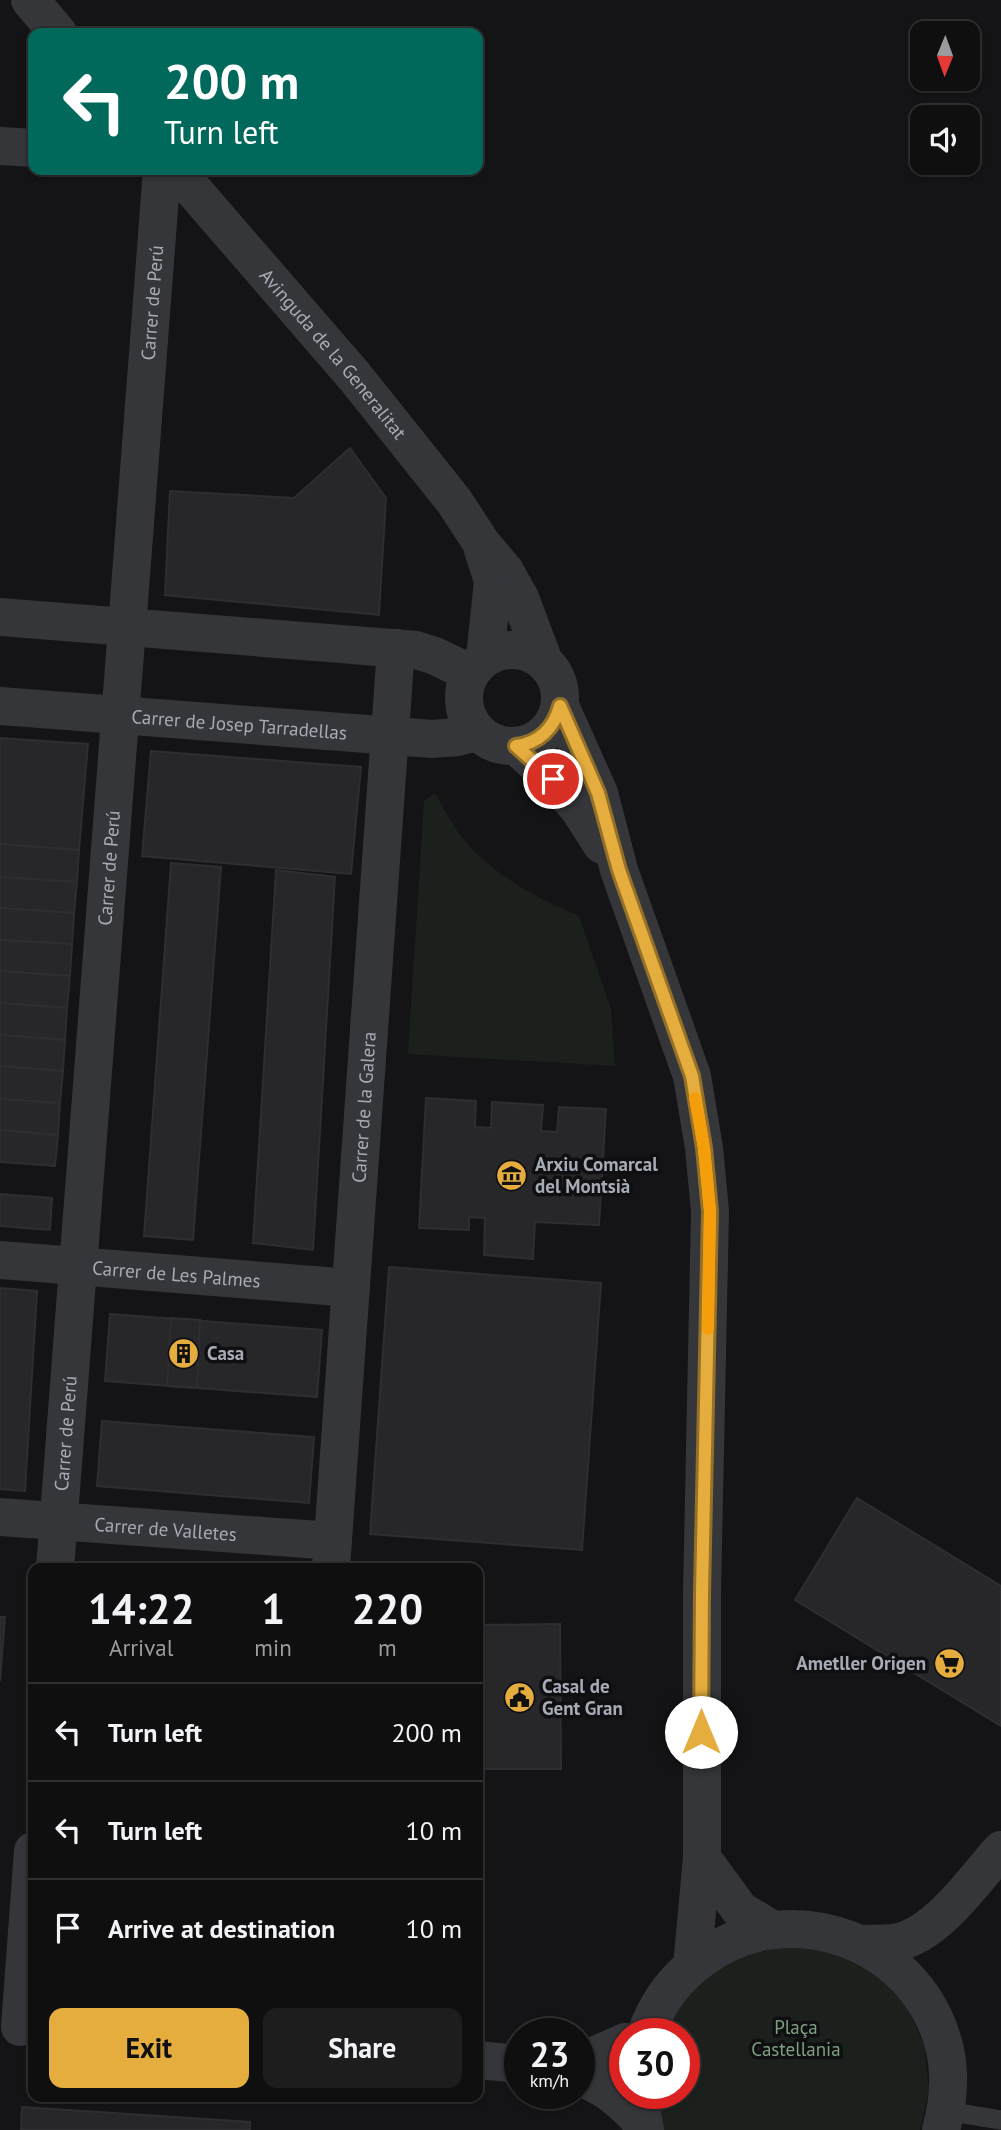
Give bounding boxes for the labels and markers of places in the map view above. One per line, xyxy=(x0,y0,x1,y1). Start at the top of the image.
pin xyxy=(523,749,583,809)
place label: Arxiu Comarcal del Montsià xyxy=(535,1152,658,1198)
museum icon: Arxiu Comarcal del Montsià xyxy=(495,1158,529,1192)
building icon: Casa xyxy=(167,1336,201,1370)
place label: Casa xyxy=(207,1341,244,1365)
supermarket icon: Ametller Origen xyxy=(932,1646,966,1680)
place label: Ametller Origen xyxy=(796,1651,926,1675)
place label: Casal de Gent Gran xyxy=(542,1674,623,1720)
public building icon: Casal de Gent Gran xyxy=(502,1680,536,1714)

